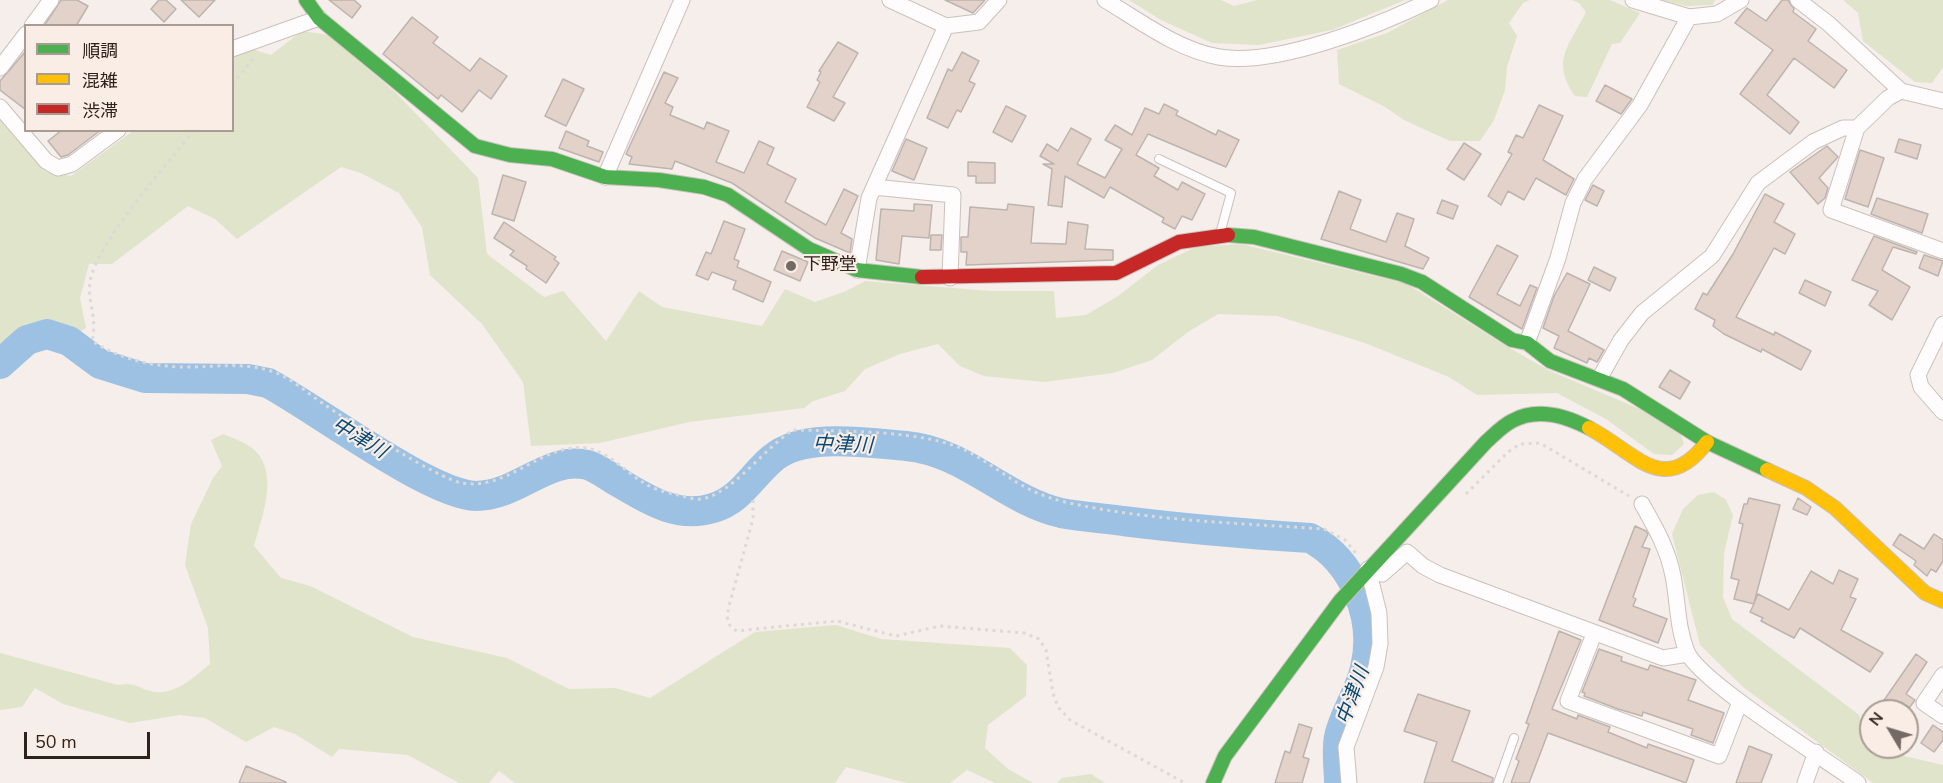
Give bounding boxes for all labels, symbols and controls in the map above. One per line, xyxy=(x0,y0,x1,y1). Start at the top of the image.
legend xyxy=(24,24,234,132)
text: 順調 xyxy=(82,39,118,63)
text: 混雑 xyxy=(82,69,118,93)
text: 渋滞 xyxy=(82,99,118,123)
place label: 下野堂 xyxy=(803,255,857,277)
marker: 下野堂 xyxy=(784,259,798,273)
water label: 中津川 xyxy=(327,413,391,465)
water label: 中津川 xyxy=(813,433,873,459)
water label: 中津川 xyxy=(1332,664,1376,728)
north arrow xyxy=(1859,699,1919,759)
text: N xyxy=(1864,708,1889,731)
scale bar xyxy=(27,720,153,758)
text: 50 m xyxy=(35,730,77,754)

